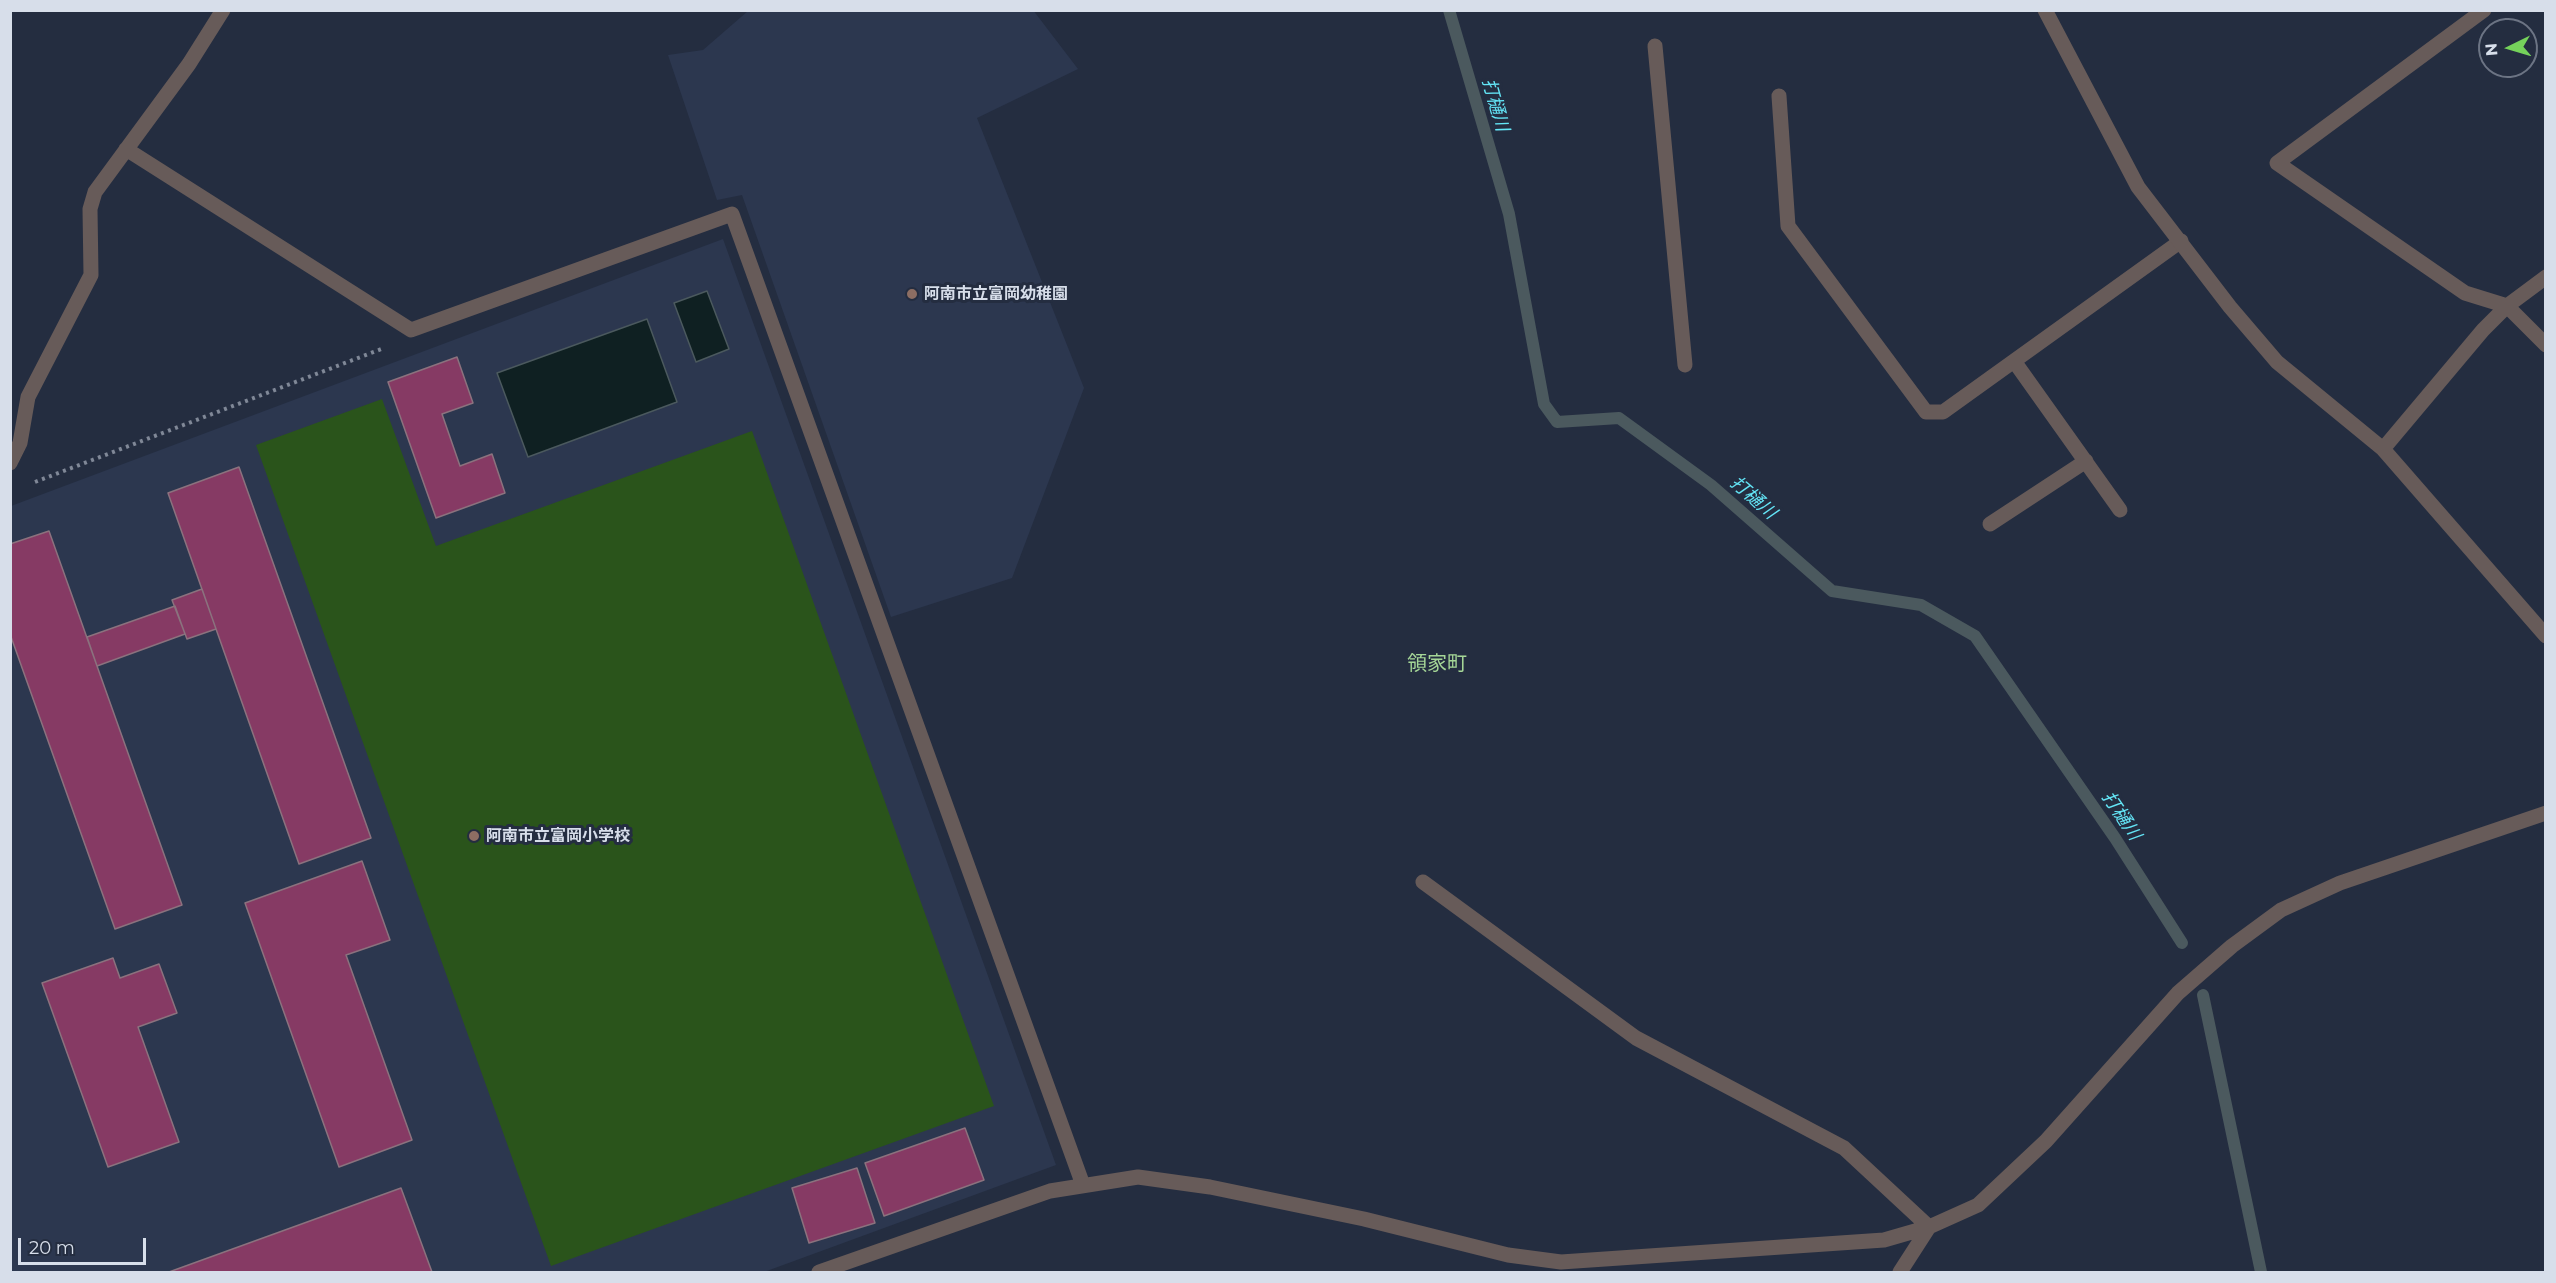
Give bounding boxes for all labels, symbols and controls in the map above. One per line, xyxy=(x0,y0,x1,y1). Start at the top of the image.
north arrow xyxy=(2478,18,2538,78)
text: N xyxy=(2482,42,2502,57)
water label: 打樋川 xyxy=(1477,76,1513,134)
place label: 阿南市立富岡幼稚園 xyxy=(924,284,1068,304)
marker: 阿南市立富岡幼稚園 xyxy=(905,287,919,301)
water label: 打樋川 xyxy=(1726,472,1780,524)
district label: 領家町 xyxy=(1407,652,1467,676)
water label: 打樋川 xyxy=(2097,788,2145,844)
place label: 阿南市立富岡小学校 xyxy=(486,826,630,846)
marker: 阿南市立富岡小学校 xyxy=(467,829,481,843)
scale bar xyxy=(21,1226,148,1264)
text: 20 m xyxy=(29,1237,75,1259)

